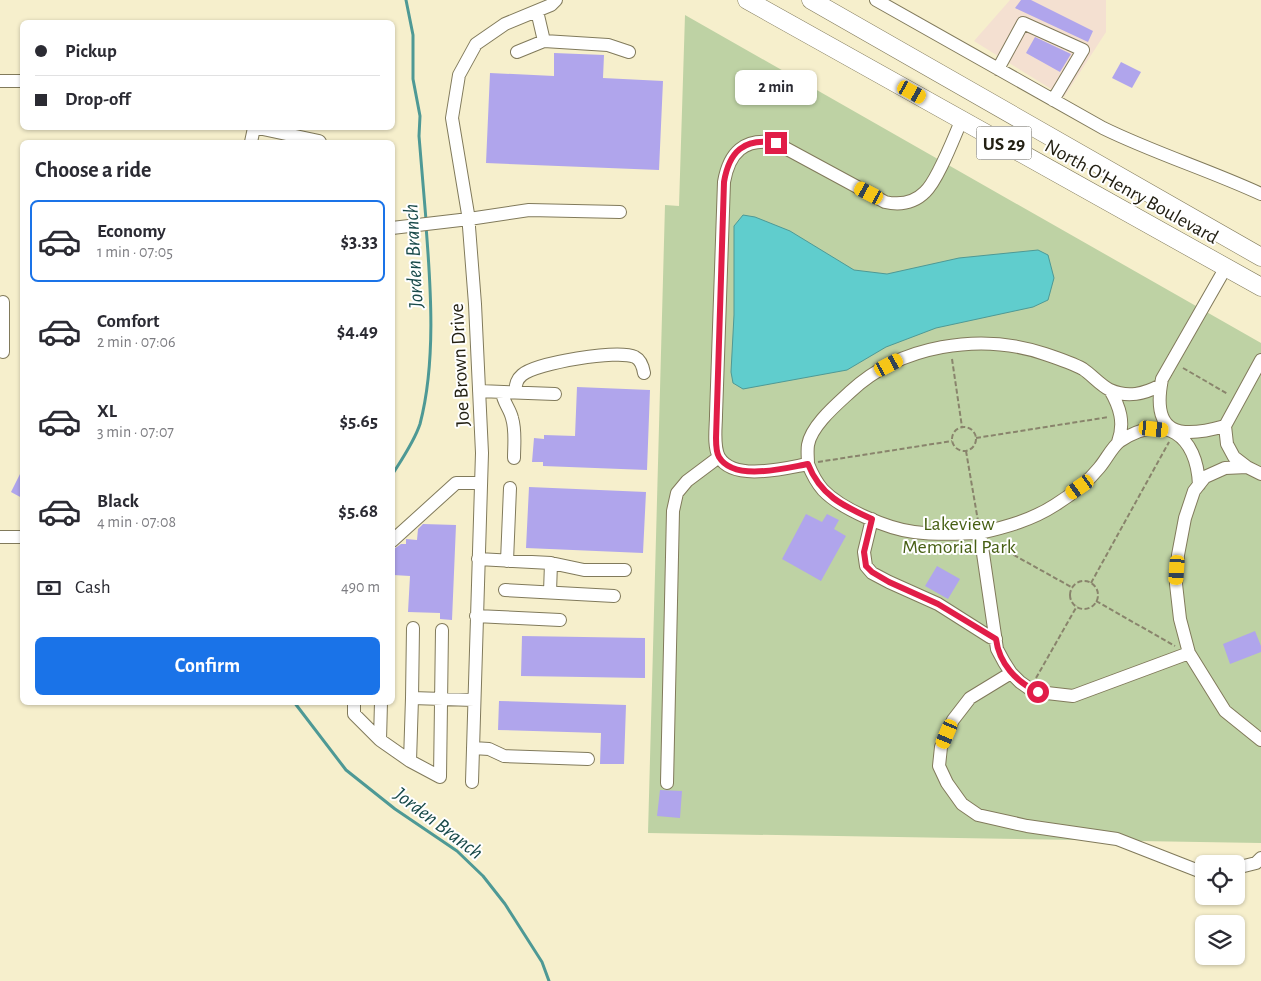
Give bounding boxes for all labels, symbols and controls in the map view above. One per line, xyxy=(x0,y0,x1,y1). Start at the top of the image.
text: Pickup xyxy=(65,42,117,61)
callout: 2 min xyxy=(735,70,817,106)
car xyxy=(895,78,928,106)
text: 2 min xyxy=(758,79,794,95)
text: Drop-off xyxy=(65,90,130,109)
road number: US 29 xyxy=(976,126,1032,160)
route end xyxy=(765,132,787,154)
street label: North O'Henry Boulevard xyxy=(1041,136,1222,248)
text: Choose a ride xyxy=(35,159,151,181)
car xyxy=(852,179,885,207)
water label: Jorden Branch xyxy=(400,203,427,310)
icon: car xyxy=(37,219,82,264)
text: Economy xyxy=(97,222,166,241)
text: $3.33 xyxy=(341,232,378,251)
text: 1 min · 07:05 xyxy=(97,244,173,260)
street label: Joe Brown Drive xyxy=(447,303,473,427)
icon: car xyxy=(37,309,82,354)
text: Comfort xyxy=(97,312,159,331)
text: $4.49 xyxy=(337,322,378,341)
text: 2 min · 07:06 xyxy=(97,334,176,350)
car xyxy=(872,351,905,379)
icon: car xyxy=(37,399,82,444)
text: XL xyxy=(97,402,117,421)
text: $5.65 xyxy=(340,412,378,431)
car xyxy=(1138,420,1169,438)
text: 3 min · 07:07 xyxy=(97,424,174,440)
car xyxy=(1063,472,1096,502)
icon: car xyxy=(37,489,82,534)
text: Black xyxy=(97,492,139,511)
text: $5.68 xyxy=(338,502,378,521)
text: 4 min · 07:08 xyxy=(97,514,176,530)
park label: Lakeview Memorial Park xyxy=(902,514,1016,557)
car xyxy=(1168,555,1185,585)
icon: cash xyxy=(35,574,63,602)
text: Cash xyxy=(75,578,111,597)
text: 490 m xyxy=(341,579,380,595)
button: Confirm xyxy=(35,637,380,695)
route start xyxy=(1027,681,1049,703)
car xyxy=(934,717,959,751)
water label: Jorden Branch xyxy=(390,783,487,863)
map controls xyxy=(1195,855,1245,965)
button: locate xyxy=(1195,855,1245,905)
button: layers xyxy=(1195,915,1245,965)

